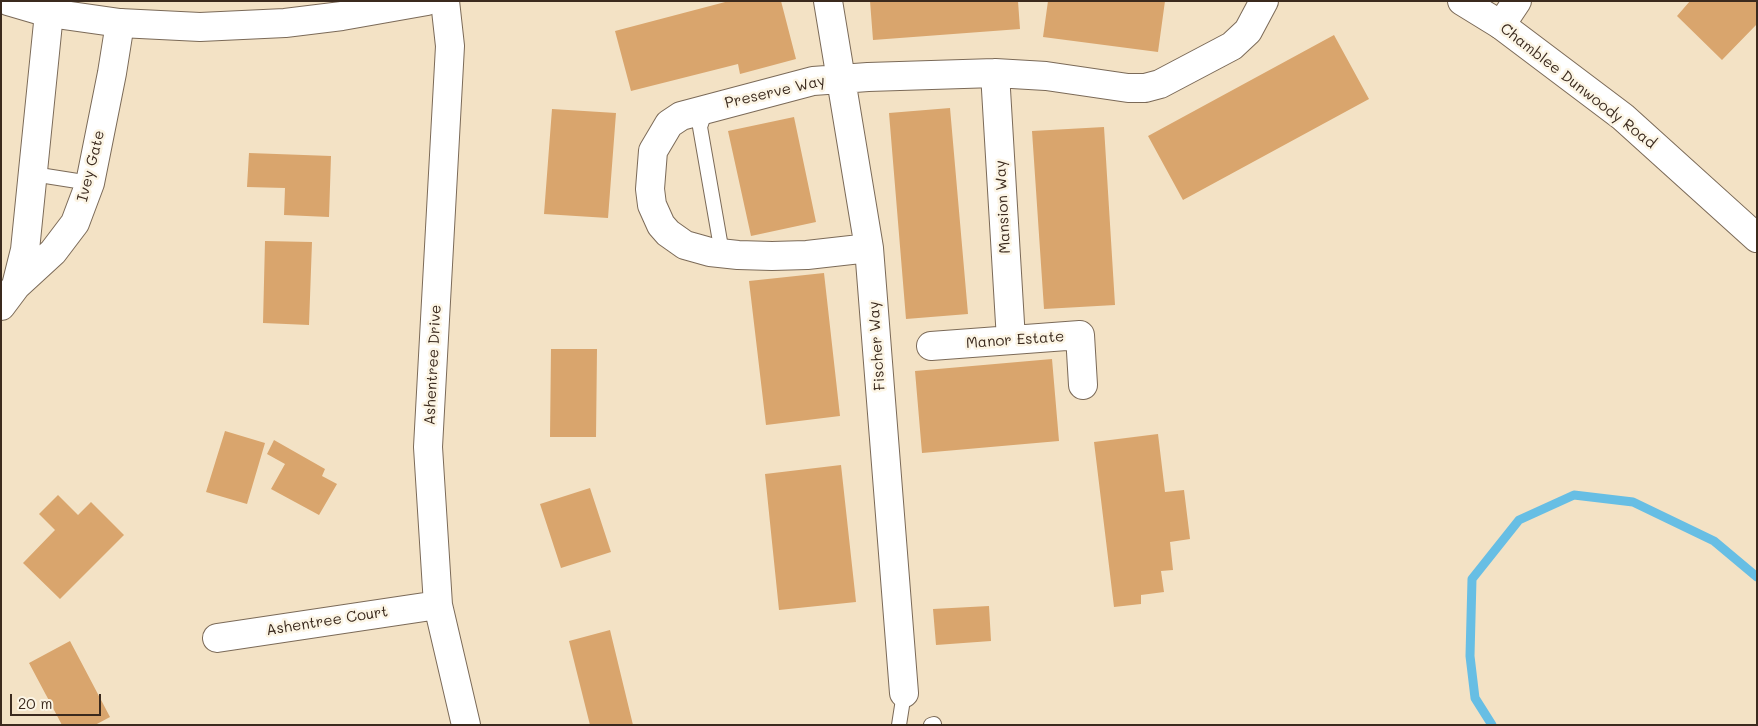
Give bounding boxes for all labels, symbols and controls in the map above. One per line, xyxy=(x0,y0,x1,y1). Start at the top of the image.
street label: Chamblee Dunwoody Road xyxy=(1496,20,1660,152)
street label: Preserve Way xyxy=(723,72,827,112)
street label: Ivey Gate xyxy=(73,129,109,203)
street label: Mansion Way xyxy=(992,160,1014,254)
street label: Fischer Way xyxy=(865,301,889,391)
street label: Ashentree Drive xyxy=(421,304,445,426)
street label: Manor Estate xyxy=(965,328,1065,352)
street label: Ashentree Court xyxy=(265,602,389,640)
scale bar xyxy=(12,684,104,716)
text: 20 m xyxy=(18,693,52,713)

